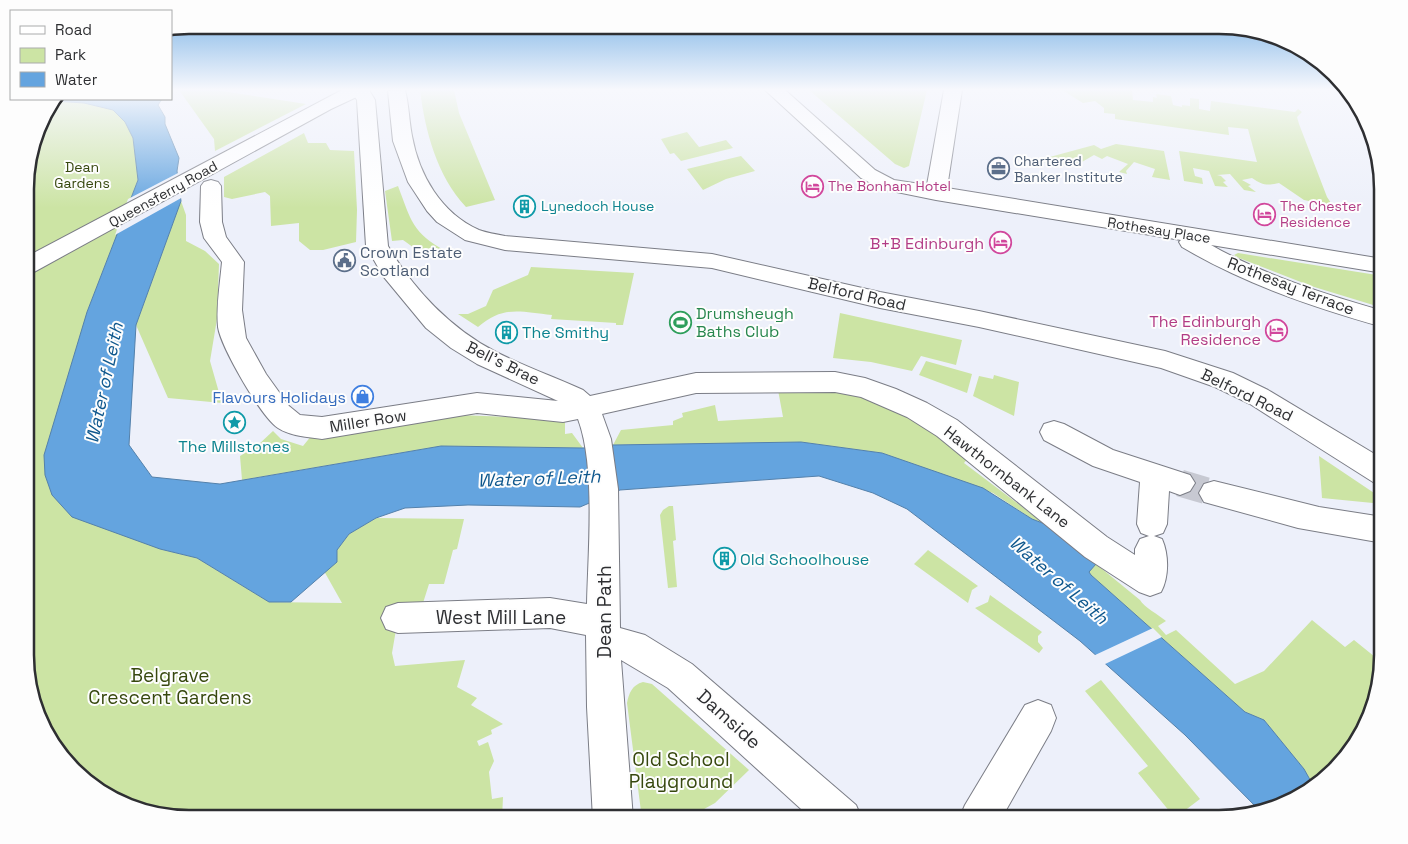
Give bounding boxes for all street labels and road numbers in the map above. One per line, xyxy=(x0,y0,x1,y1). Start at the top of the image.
street label: Queensferry Road xyxy=(105,157,221,231)
street label: Rothesay Place xyxy=(1106,213,1212,247)
street label: Rothesay Terrace xyxy=(1225,252,1357,320)
street label: Belford Road xyxy=(806,273,908,315)
street label: Bell's Brae xyxy=(463,336,543,390)
street label: Belford Road xyxy=(1197,364,1297,426)
street label: Miller Row xyxy=(328,405,408,437)
street label: Hawthornbank Lane xyxy=(940,421,1074,533)
street label: Dean Path xyxy=(592,565,617,659)
street label: West Mill Lane xyxy=(436,605,566,630)
street label: Damside xyxy=(692,684,766,754)

